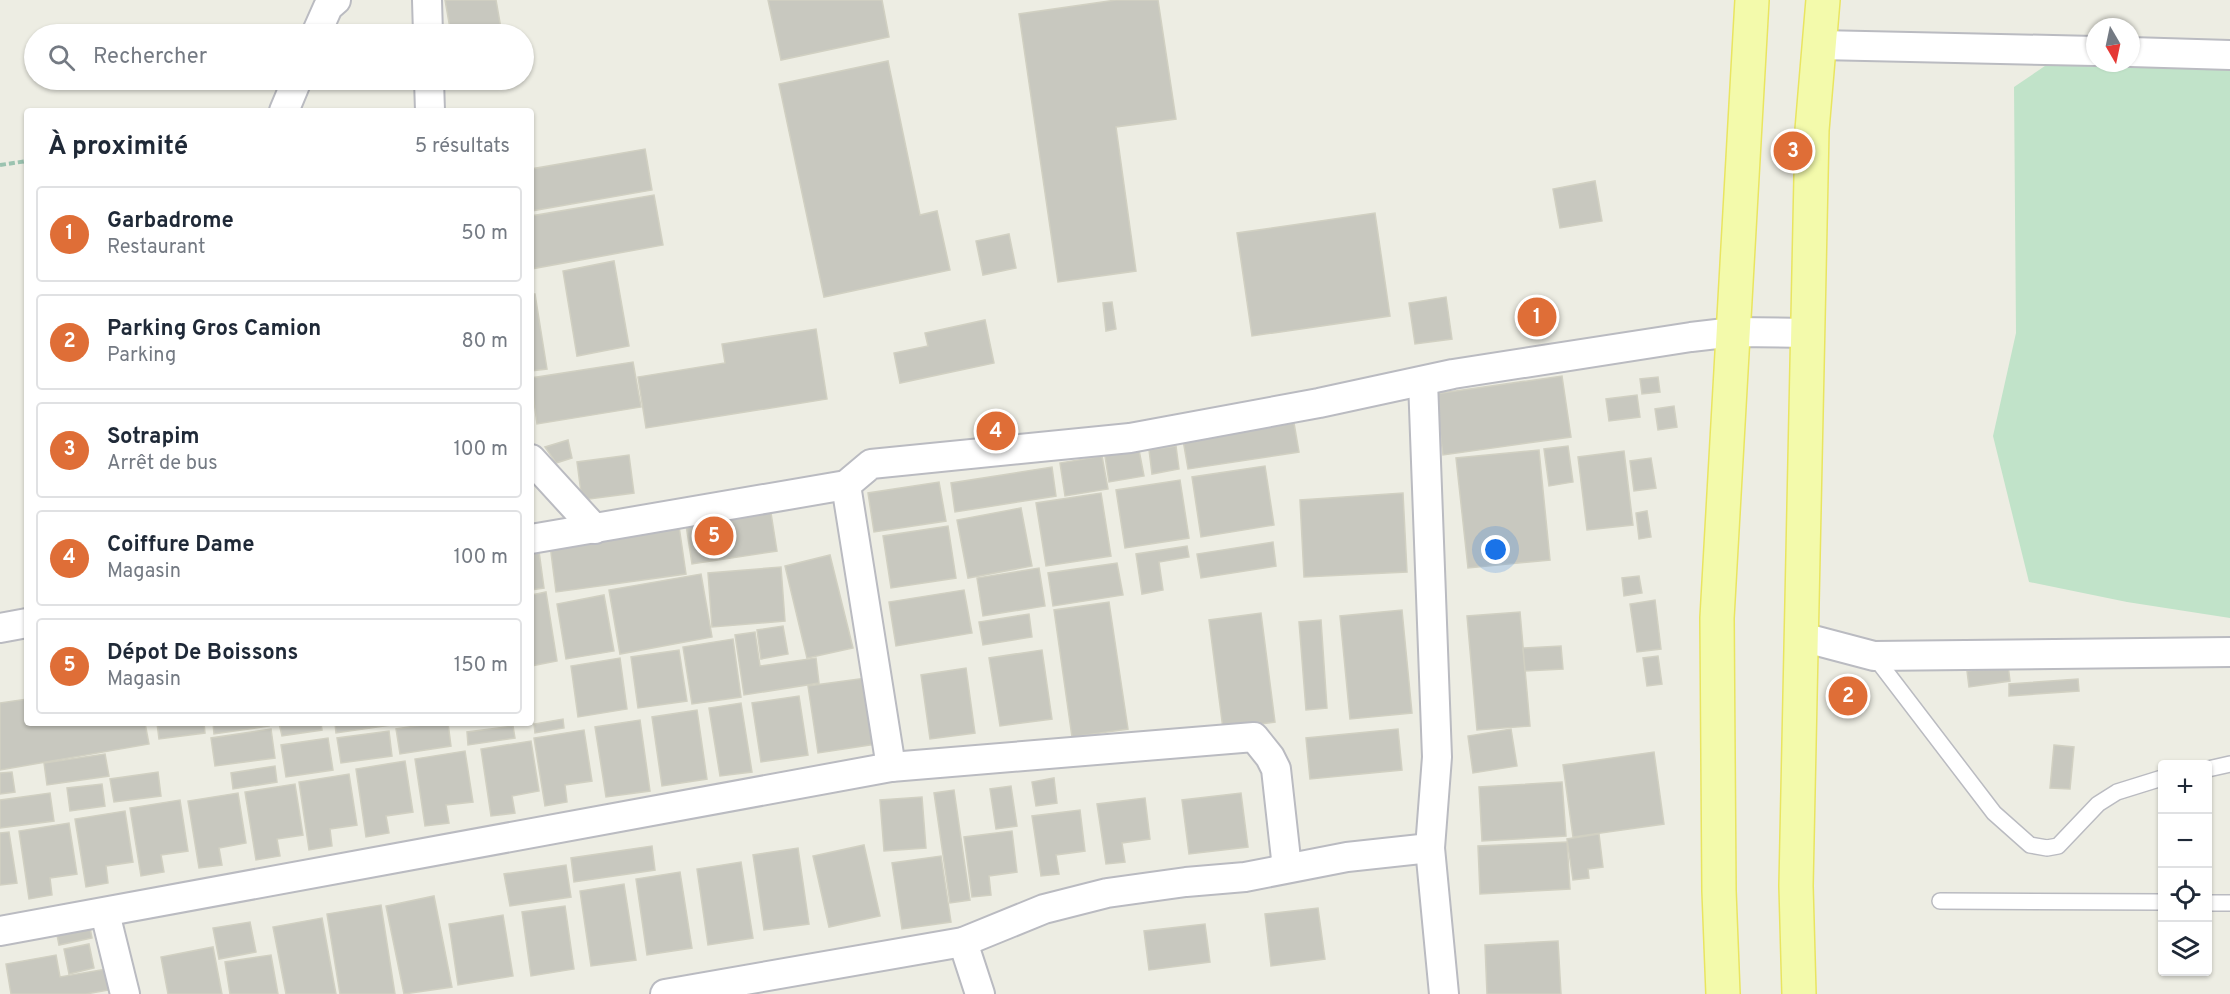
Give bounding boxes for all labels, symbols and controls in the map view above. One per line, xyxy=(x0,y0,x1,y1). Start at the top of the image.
north arrow xyxy=(2086,18,2140,72)
search box xyxy=(24,24,534,90)
icon: search xyxy=(45,41,78,74)
text: Rechercher xyxy=(93,44,207,71)
pin: 3 xyxy=(1774,128,1812,174)
text: À proximité xyxy=(48,131,188,164)
text: 5 résultats xyxy=(415,134,510,160)
text: Garbadrome xyxy=(107,208,234,235)
text: 1 xyxy=(66,221,74,247)
text: 50 m xyxy=(461,221,508,247)
text: Restaurant xyxy=(107,235,206,261)
pin: 1 xyxy=(1518,294,1556,340)
text: Parking Gros Camion xyxy=(107,316,321,343)
text: 2 xyxy=(63,329,76,355)
text: 80 m xyxy=(462,329,508,355)
text: Parking xyxy=(107,343,176,369)
pin: 4 xyxy=(976,408,1016,454)
text: Sotrapim xyxy=(107,424,200,451)
text: 3 xyxy=(64,437,76,463)
text: 100 m xyxy=(453,437,508,463)
text: Arrêt de bus xyxy=(107,451,218,477)
pin: 5 xyxy=(694,514,734,558)
text: Coiffure Dame xyxy=(107,532,255,559)
your location xyxy=(1481,535,1510,564)
text: 4 xyxy=(63,545,76,571)
text: 100 m xyxy=(453,545,508,571)
text: Magasin xyxy=(107,559,181,585)
text: Dépot De Boissons xyxy=(107,640,298,667)
text: 5 xyxy=(63,653,76,679)
text: 150 m xyxy=(454,653,508,679)
text: Magasin xyxy=(107,667,181,693)
pin: 2 xyxy=(1828,674,1868,718)
map controls xyxy=(2158,760,2212,976)
button: + xyxy=(2158,760,2212,814)
button: − xyxy=(2158,814,2212,868)
button: locate xyxy=(2158,868,2212,922)
button: layers xyxy=(2158,922,2212,976)

